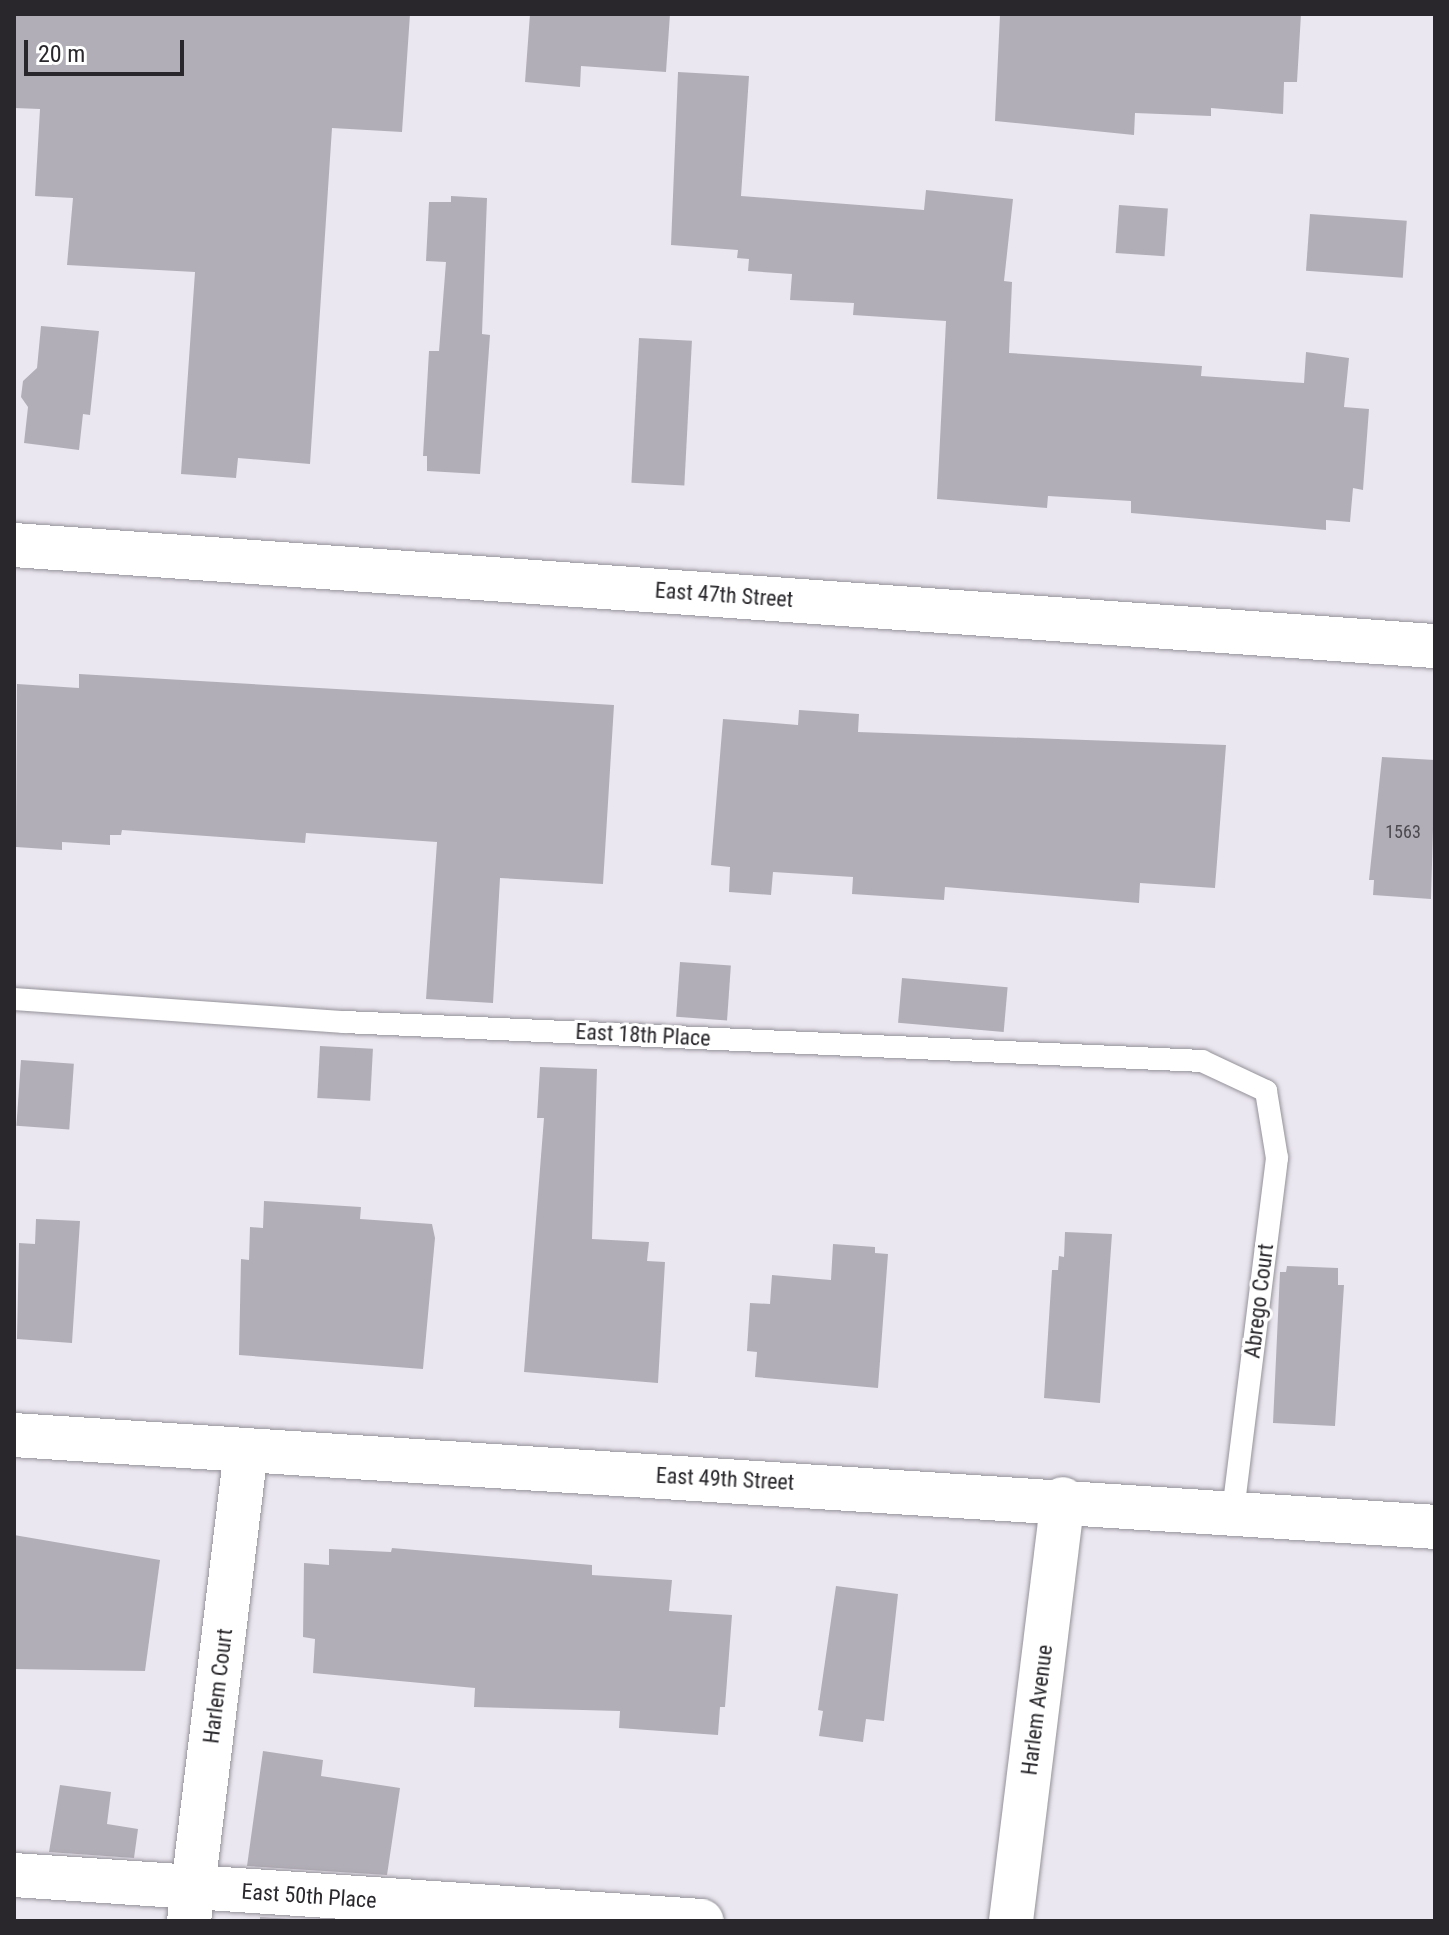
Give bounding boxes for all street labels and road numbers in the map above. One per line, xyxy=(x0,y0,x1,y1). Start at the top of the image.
street label: East 47th Street xyxy=(654,577,794,613)
street label: East 18th Place xyxy=(575,1018,711,1052)
street label: Abrego Court xyxy=(1239,1242,1279,1360)
street label: East 49th Street xyxy=(655,1462,795,1496)
street label: Harlem Court xyxy=(198,1627,238,1745)
street label: Harlem Avenue xyxy=(1016,1643,1058,1777)
street label: East 50th Place xyxy=(241,1878,377,1914)

